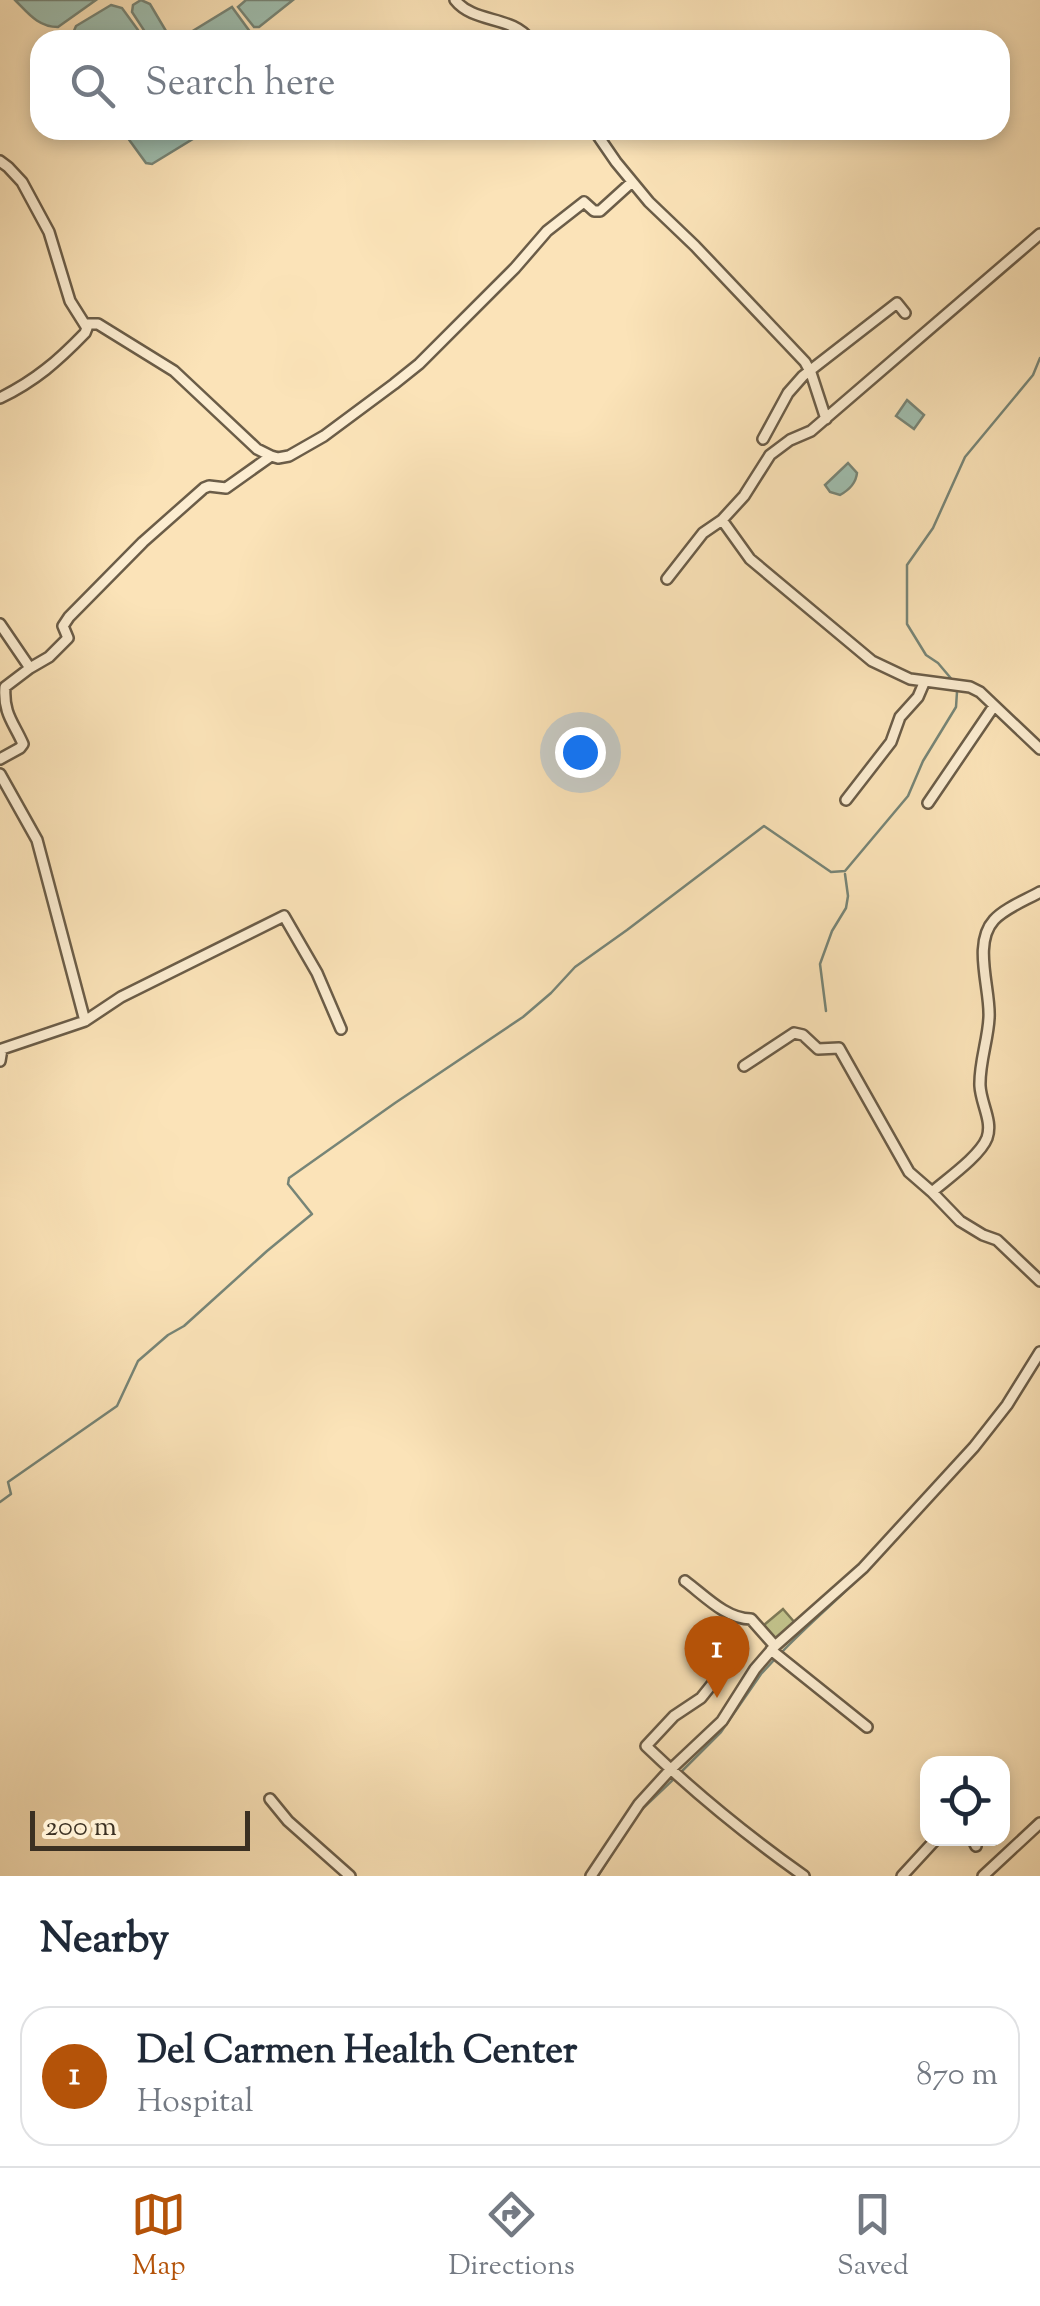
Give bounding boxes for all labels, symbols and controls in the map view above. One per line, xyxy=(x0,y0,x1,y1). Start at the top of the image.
search box xyxy=(30,30,1010,140)
icon: search xyxy=(65,58,120,113)
text: Search here xyxy=(145,58,336,112)
your location xyxy=(555,727,606,778)
pin: 1 xyxy=(684,1616,750,1698)
map controls xyxy=(920,1756,1010,1846)
button: locate xyxy=(920,1756,1010,1846)
scale bar xyxy=(30,1806,250,1850)
text: 200 m xyxy=(45,1808,117,1848)
text: Nearby xyxy=(40,1911,169,1971)
text: Del Carmen Health Center xyxy=(137,2026,577,2080)
text: 1 xyxy=(69,2053,80,2099)
text: 870 m xyxy=(916,2053,998,2099)
text: Hospital xyxy=(137,2080,254,2126)
tab: Map xyxy=(131,2187,186,2287)
tab: Directions xyxy=(448,2187,575,2287)
tab: Saved xyxy=(837,2187,909,2287)

